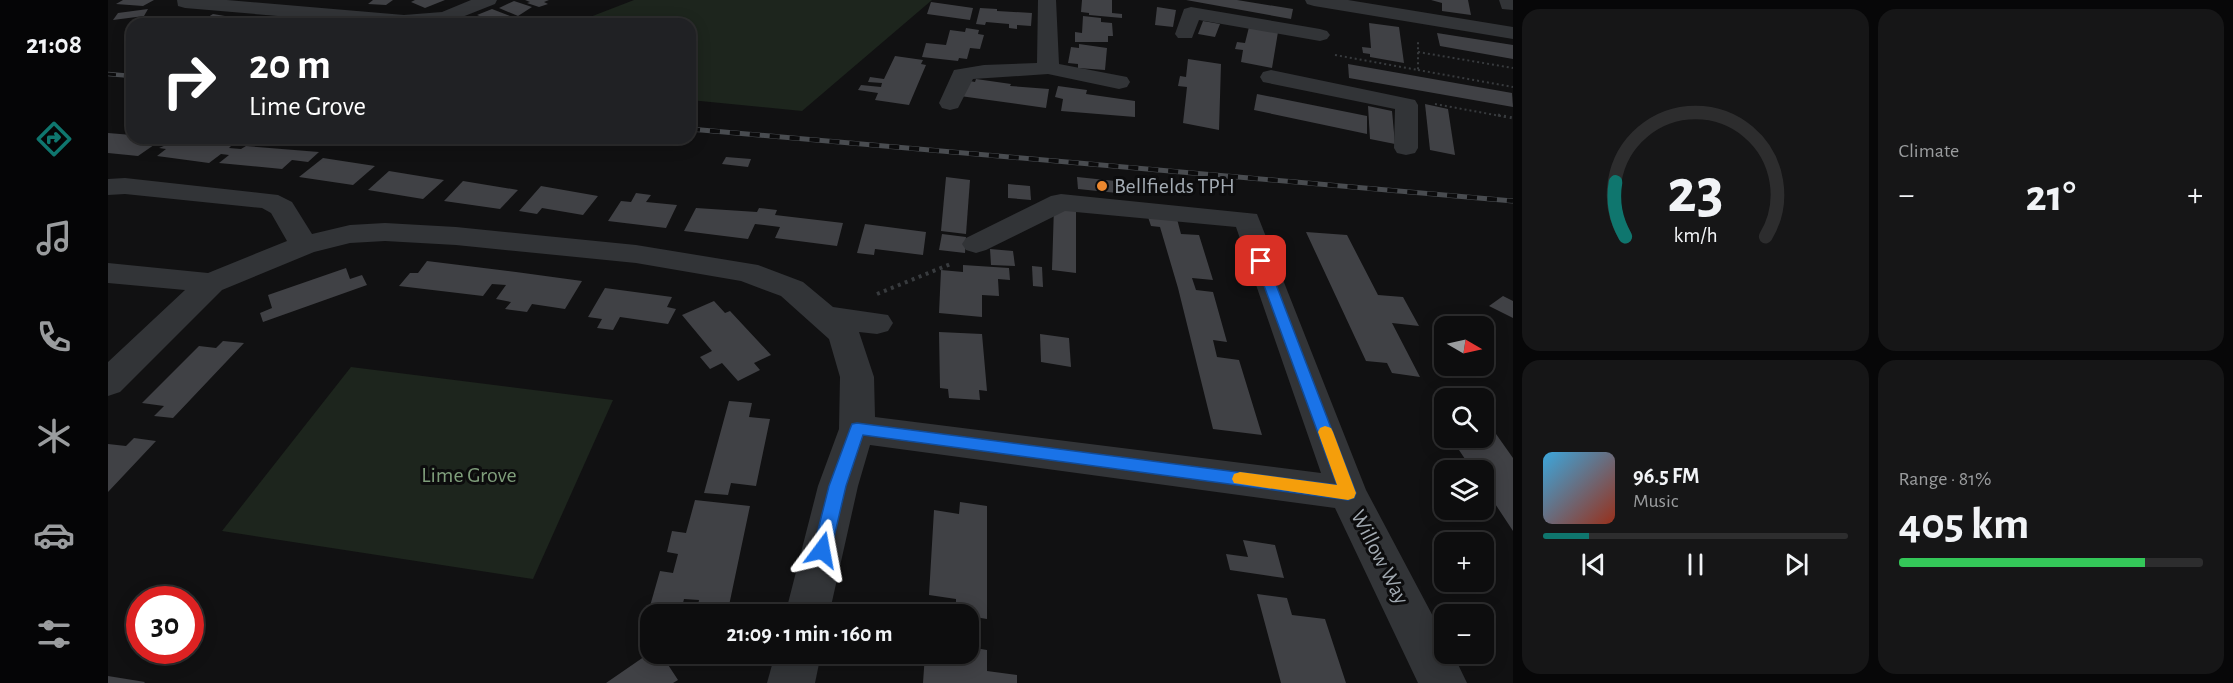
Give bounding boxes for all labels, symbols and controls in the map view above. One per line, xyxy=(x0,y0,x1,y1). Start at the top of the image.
text: 21:08 xyxy=(26,31,82,58)
icon: right xyxy=(150,42,228,120)
text: 20 m xyxy=(249,44,331,86)
text: Lime Grove xyxy=(249,93,366,120)
icon: directions xyxy=(33,118,75,160)
text: Climate xyxy=(1899,141,1959,161)
text: 23 xyxy=(1667,161,1723,223)
text: 21° xyxy=(2025,174,2076,219)
place label: Bellfields TPH xyxy=(1114,175,1235,197)
marker: Bellfields TPH xyxy=(1095,179,1109,193)
text: − xyxy=(1899,179,1914,212)
text: + xyxy=(2187,179,2203,212)
icon: music xyxy=(33,217,75,259)
text: km/h xyxy=(1673,225,1717,246)
pin xyxy=(1235,235,1286,286)
icon: arrive xyxy=(1244,244,1277,277)
icon: phone xyxy=(33,316,75,358)
north arrow xyxy=(1434,316,1494,376)
map controls xyxy=(1434,316,1494,664)
button: search xyxy=(1434,388,1494,448)
icon: climate xyxy=(33,415,75,457)
button: layers xyxy=(1434,460,1494,520)
park label: Lime Grove xyxy=(421,464,517,486)
text: 96.5 FM xyxy=(1633,465,1699,487)
text: Range · 81% xyxy=(1899,469,1992,489)
text: Music xyxy=(1633,491,1679,511)
text: 405 km xyxy=(1899,502,2029,547)
street label: Willow Way xyxy=(1347,506,1413,608)
icon: car xyxy=(33,514,75,556)
position arrow xyxy=(790,518,854,582)
button: + xyxy=(1434,532,1494,592)
icon: previous xyxy=(1577,548,1610,581)
icon: pause xyxy=(1679,548,1712,581)
icon: next xyxy=(1780,548,1813,581)
speed limit sign: 30 xyxy=(126,586,204,664)
button: − xyxy=(1434,604,1494,664)
icon: filters xyxy=(33,613,75,655)
text: 21:09 · 1 min · 160 m xyxy=(726,623,893,645)

